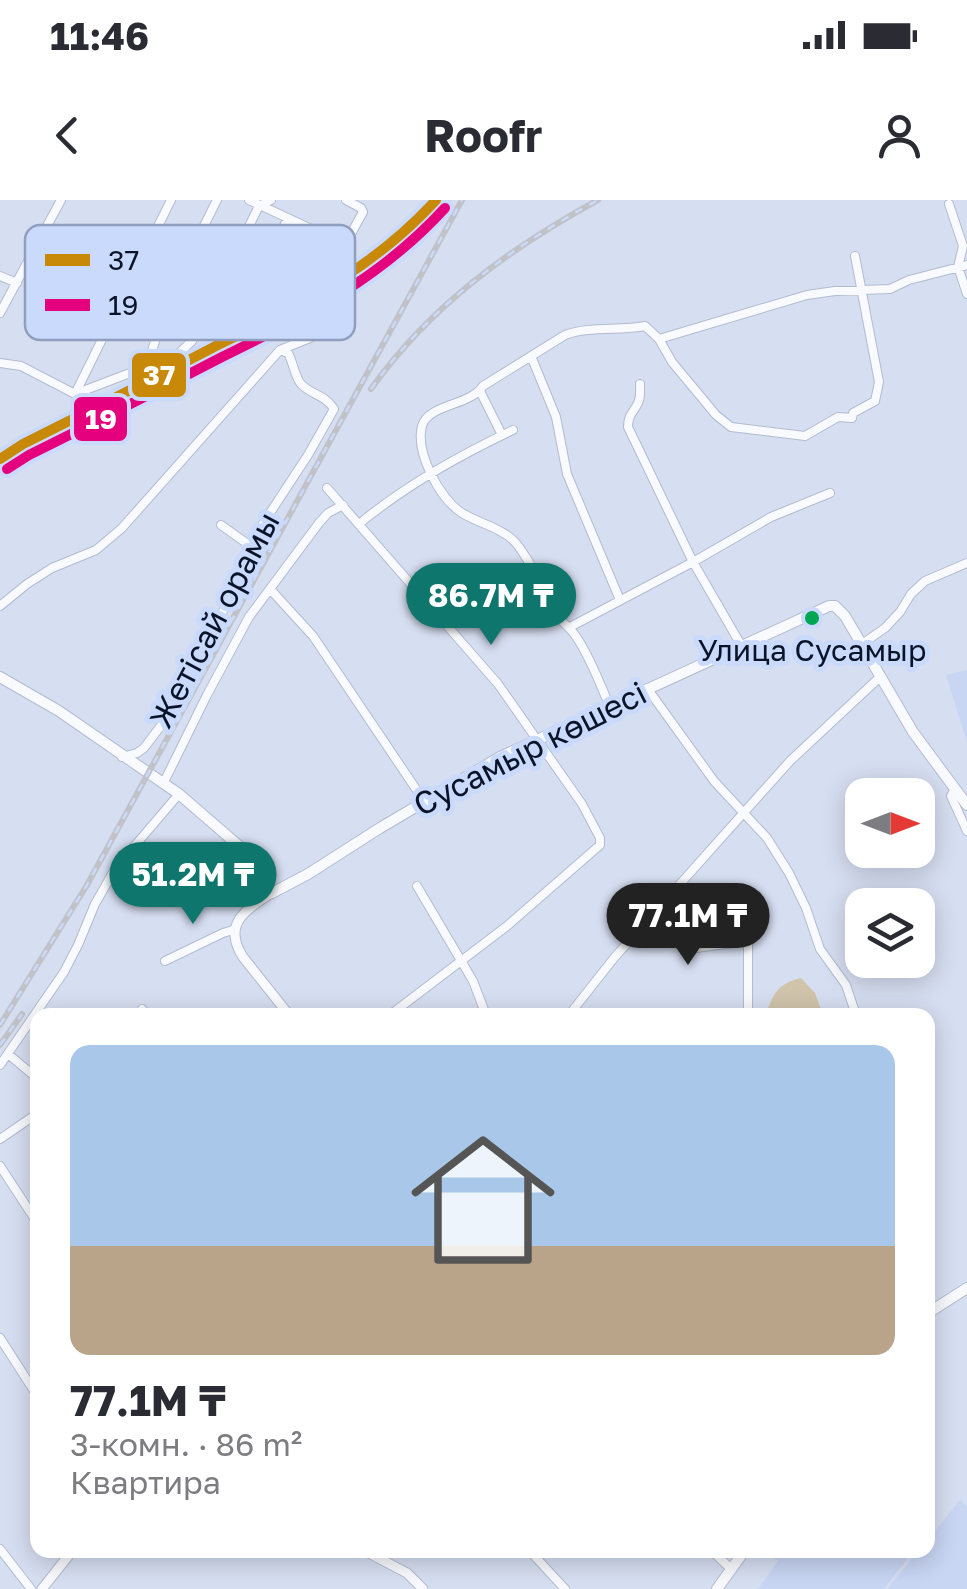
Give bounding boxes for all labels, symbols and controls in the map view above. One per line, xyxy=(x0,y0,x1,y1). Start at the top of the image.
text: 11:46 xyxy=(50,13,149,58)
icon: back xyxy=(40,108,95,163)
text: Roofr xyxy=(424,108,543,162)
icon: person xyxy=(872,108,927,163)
legend xyxy=(25,225,355,340)
text: 37 xyxy=(108,243,139,276)
text: 19 xyxy=(108,288,139,321)
line badge: 37 xyxy=(130,351,188,399)
text: 37 xyxy=(143,358,175,391)
line badge: 19 xyxy=(72,395,129,443)
text: 19 xyxy=(85,402,117,435)
street label: Жетісай орамы xyxy=(141,505,287,734)
pin: 86.7M ₸ xyxy=(399,563,583,648)
text: 86.7M ₸ xyxy=(428,576,554,614)
marker: Улица Сусамыр xyxy=(802,608,822,628)
place label: Улица Сусамыр xyxy=(698,632,926,668)
street label: Сусамыр көшесі xyxy=(407,673,652,823)
north arrow xyxy=(845,778,935,868)
map controls xyxy=(845,778,935,978)
pin: 51.2M ₸ xyxy=(101,842,285,927)
text: 51.2M ₸ xyxy=(131,855,255,893)
pin: 77.1M ₸ xyxy=(596,883,780,968)
button: layers xyxy=(845,888,935,978)
text: 77.1M ₸ xyxy=(629,896,747,934)
icon: home xyxy=(393,1110,573,1290)
text: 77.1M ₸ xyxy=(70,1375,226,1425)
text: 3-комн. · 86 m² xyxy=(70,1425,302,1463)
text: Квартира xyxy=(70,1463,221,1501)

